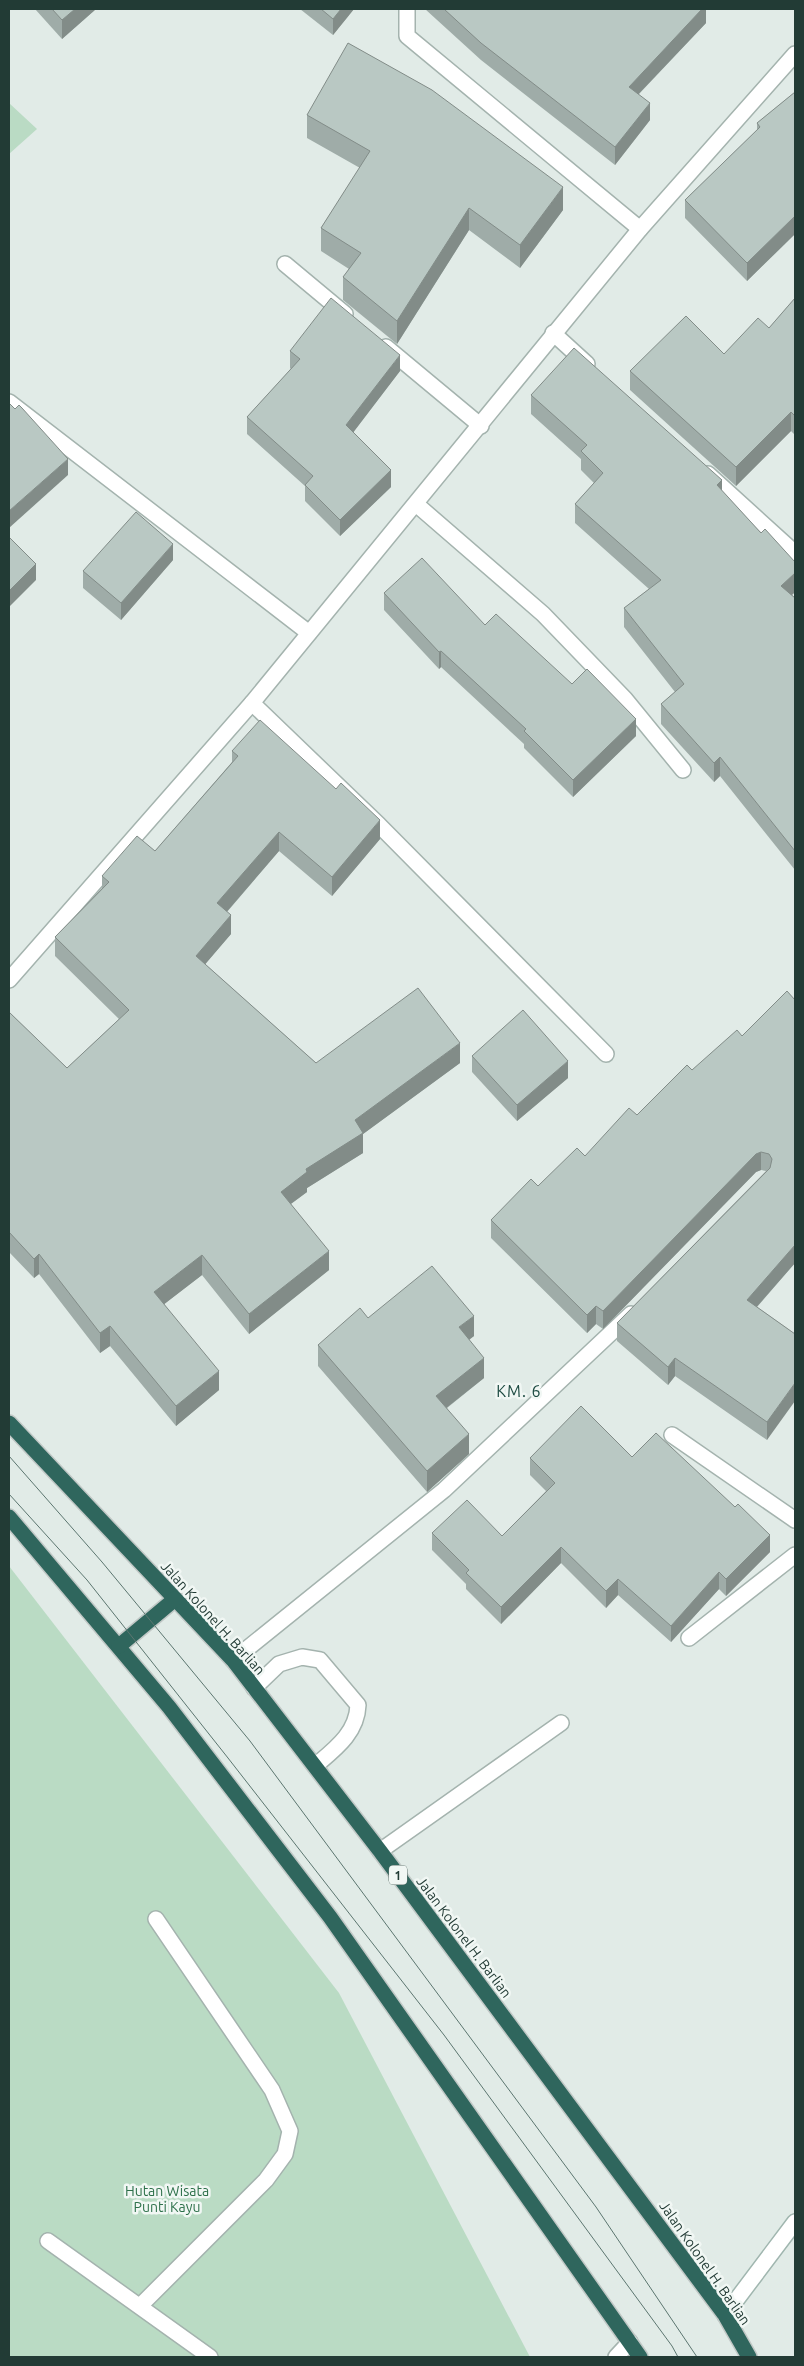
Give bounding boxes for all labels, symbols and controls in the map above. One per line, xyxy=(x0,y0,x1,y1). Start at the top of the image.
district label: KM. 6 xyxy=(496,1382,542,1400)
street label: Jalan Kolonel H. Barlian xyxy=(158,1558,268,1678)
road number: 1 xyxy=(389,1866,407,1884)
street label: Jalan Kolonel H. Barlian xyxy=(413,1873,515,2001)
park label: Hutan Wisata Punti Kayu xyxy=(125,2183,209,2215)
street label: Jalan Kolonel H. Barlian xyxy=(656,2198,754,2328)

